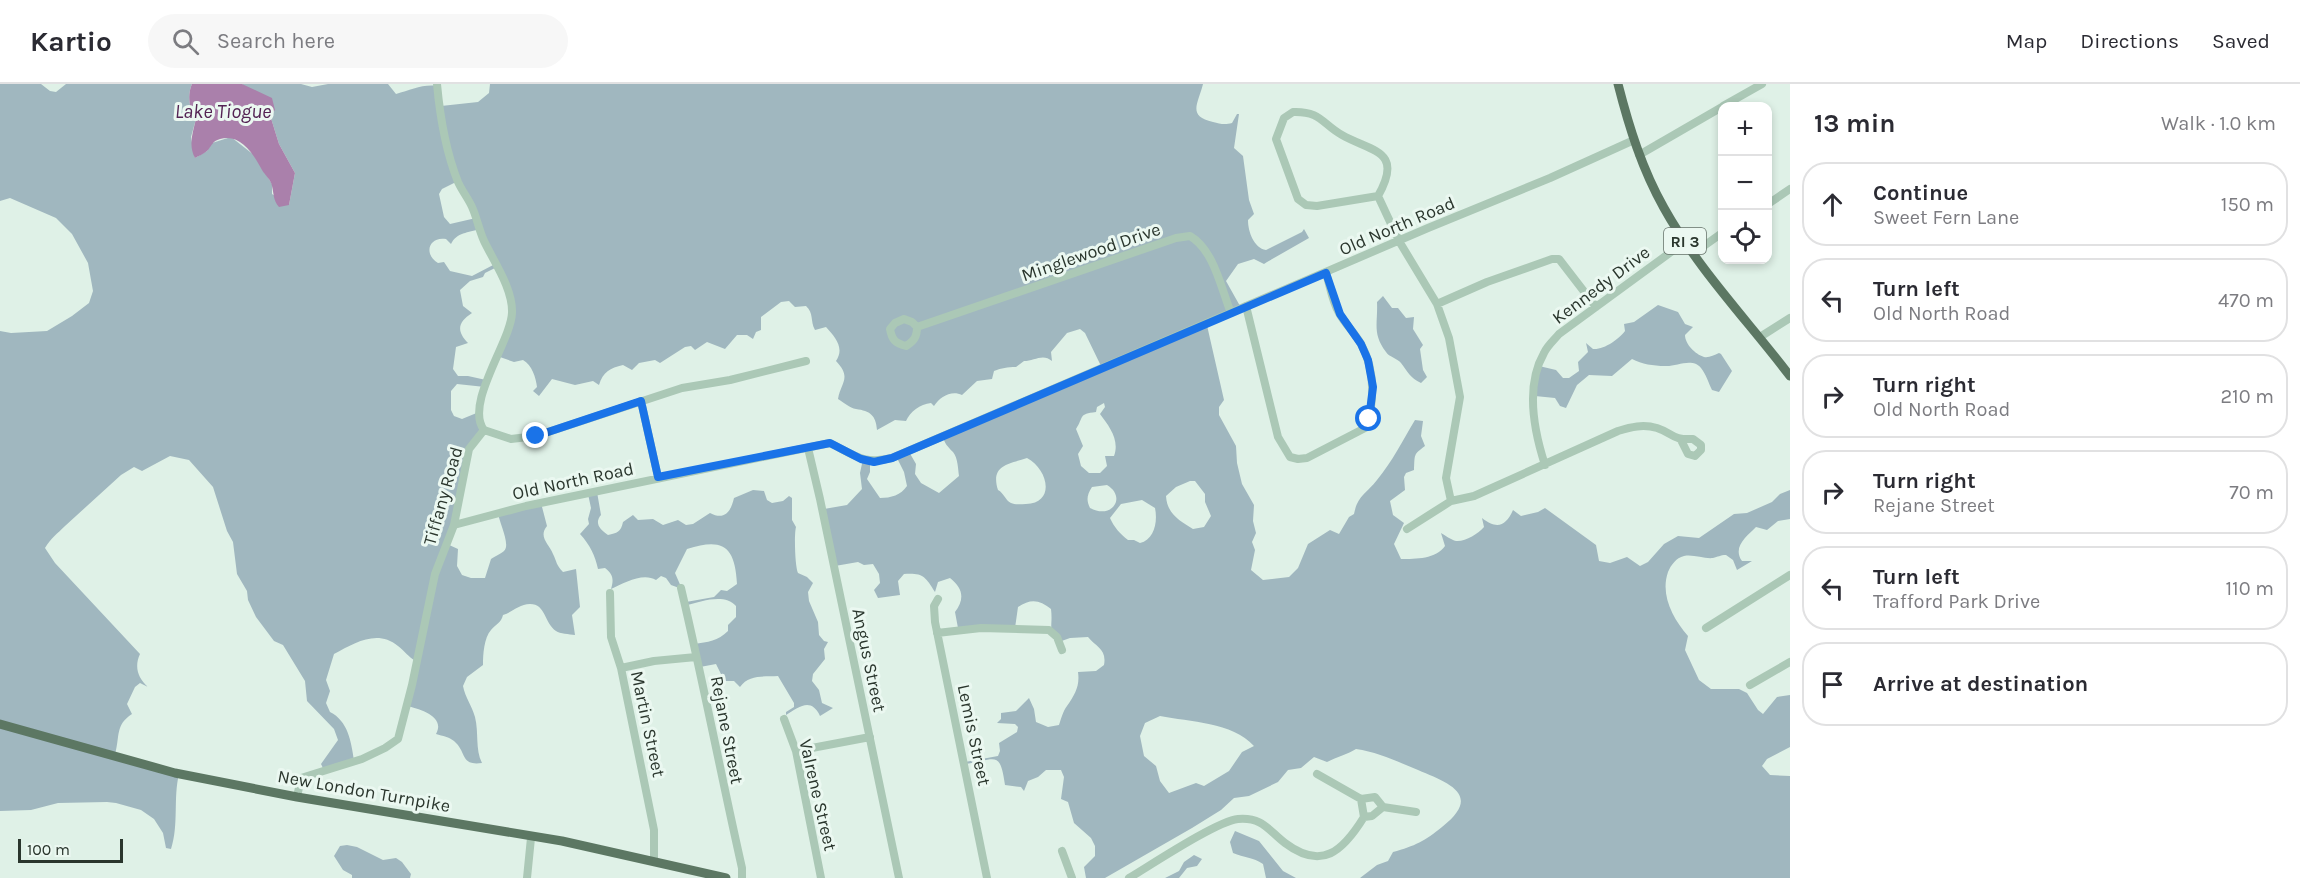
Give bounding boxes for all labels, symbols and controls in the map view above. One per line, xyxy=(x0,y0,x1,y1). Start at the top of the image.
search box xyxy=(148,14,568,68)
text: Kartio xyxy=(30,25,112,58)
icon: search xyxy=(169,25,202,58)
text: Search here xyxy=(217,28,335,54)
text: Map xyxy=(2006,29,2047,53)
text: Directions xyxy=(2080,29,2179,53)
text: Saved xyxy=(2212,29,2270,53)
water label: Lake Tiogue xyxy=(175,100,271,123)
map controls xyxy=(1718,102,1772,264)
button: + xyxy=(1718,102,1772,156)
text: 13 min xyxy=(1814,108,1895,139)
text: Walk · 1.0 km xyxy=(2161,112,2276,135)
button: − xyxy=(1718,156,1772,210)
text: Continue xyxy=(1873,180,1968,206)
icon: ahead xyxy=(1816,188,1849,221)
street label: Old North Road xyxy=(1336,192,1458,260)
text: 150 m xyxy=(2221,193,2274,216)
text: Sweet Fern Lane xyxy=(1873,206,2019,229)
button: locate xyxy=(1718,210,1772,264)
street label: Minglewood Drive xyxy=(1019,218,1163,286)
road number: RI 3 xyxy=(1664,228,1706,254)
street label: Kennedy Drive xyxy=(1548,241,1654,329)
text: Turn left xyxy=(1873,276,1960,302)
icon: left xyxy=(1816,284,1849,317)
text: 470 m xyxy=(2218,289,2274,312)
text: Old North Road xyxy=(1873,302,2010,325)
text: Turn right xyxy=(1873,372,1976,398)
icon: right xyxy=(1816,380,1849,413)
text: 210 m xyxy=(2220,385,2274,408)
text: Old North Road xyxy=(1873,398,2010,421)
route start xyxy=(1355,405,1381,431)
route end xyxy=(522,422,548,448)
street label: Tiffany Road xyxy=(418,444,468,548)
street label: Old North Road xyxy=(510,457,636,505)
text: Turn right xyxy=(1873,468,1976,494)
icon: right xyxy=(1816,476,1849,509)
text: 70 m xyxy=(2229,481,2274,504)
text: Rejane Street xyxy=(1873,494,1995,517)
text: Turn left xyxy=(1873,564,1960,590)
icon: left xyxy=(1816,572,1849,605)
text: 110 m xyxy=(2225,577,2274,600)
text: Trafford Park Drive xyxy=(1873,590,2040,613)
street label: Angus Street xyxy=(847,606,891,714)
icon: arrive xyxy=(1816,668,1849,701)
street label: Martin Street xyxy=(626,669,670,780)
text: Arrive at destination xyxy=(1873,671,2088,697)
street label: Rejane Street xyxy=(706,674,748,786)
street label: Lemis Street xyxy=(953,682,996,788)
street label: Valrene Street xyxy=(794,737,842,853)
street label: New London Turnpike xyxy=(276,765,452,817)
scale bar xyxy=(18,836,123,864)
text: 100 m xyxy=(27,840,70,859)

